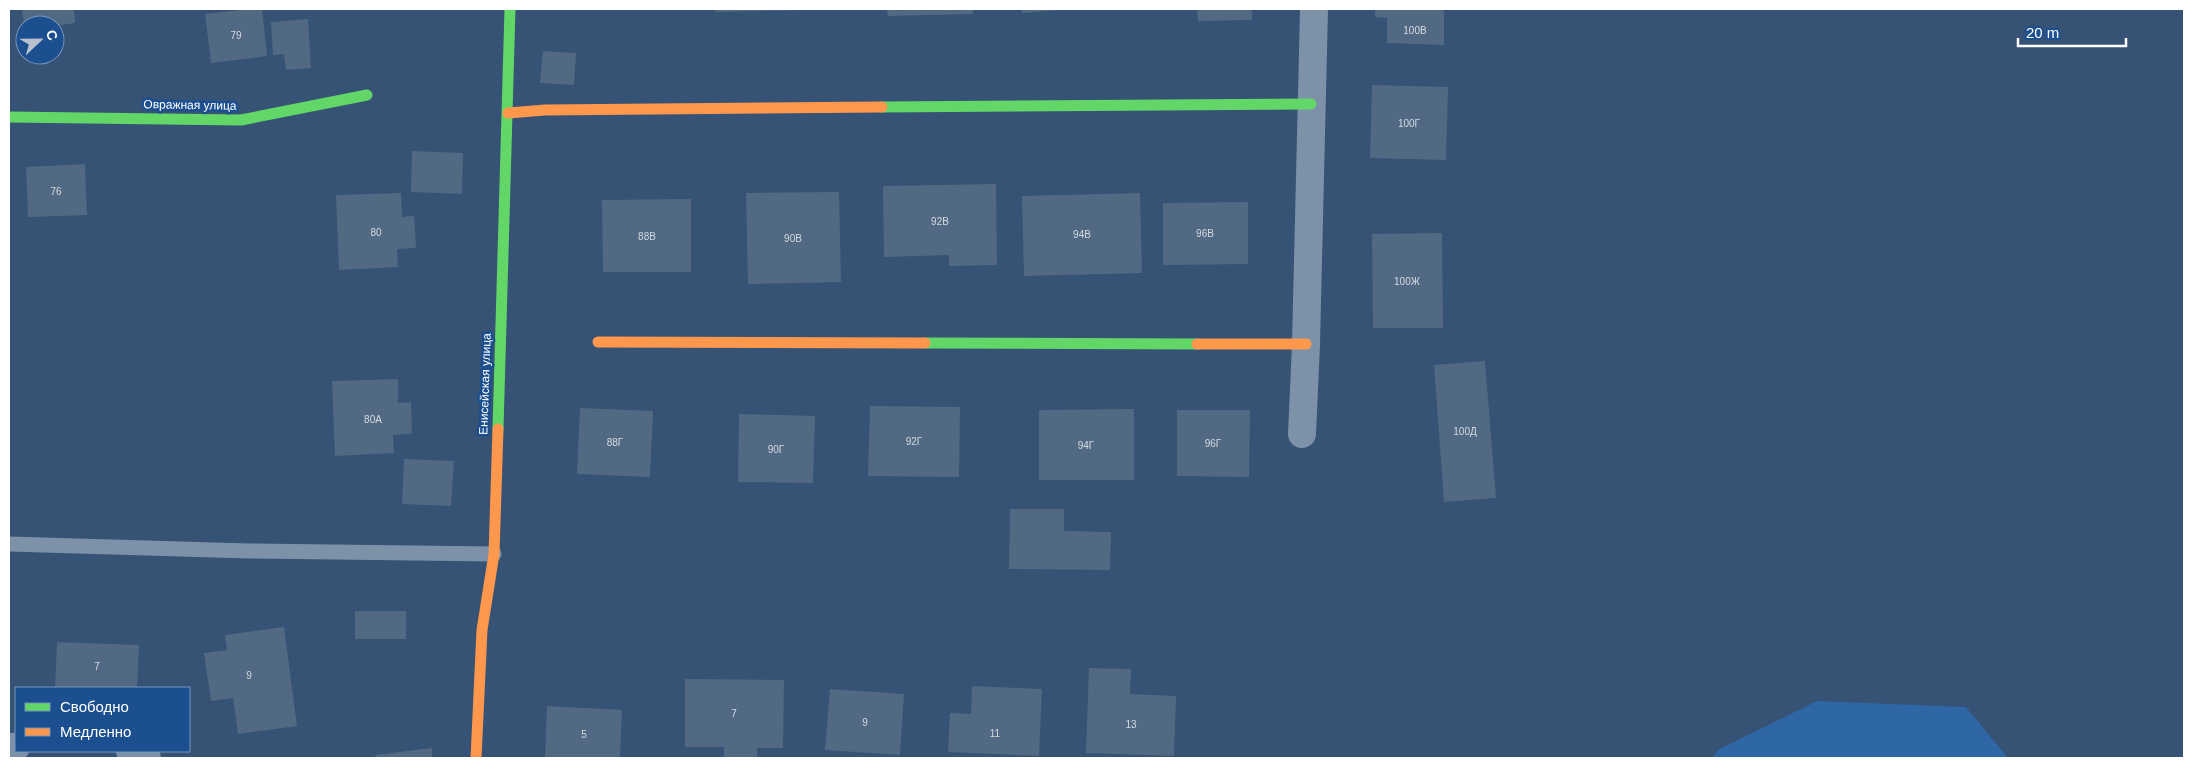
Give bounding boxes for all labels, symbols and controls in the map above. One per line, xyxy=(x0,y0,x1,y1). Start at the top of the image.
north arrow xyxy=(15,15,65,65)
scale bar xyxy=(2018,15,2126,47)
text: 20 m xyxy=(2026,24,2059,41)
house number: 100В xyxy=(1403,25,1427,36)
text: С xyxy=(43,27,61,43)
house number: 79 xyxy=(230,30,242,41)
street label: Овражная улица xyxy=(143,97,237,113)
house number: 100Г xyxy=(1398,118,1421,129)
house number: 76 xyxy=(50,186,62,197)
house number: 92В xyxy=(931,216,949,227)
house number: 80 xyxy=(370,227,382,238)
house number: 96В xyxy=(1196,228,1214,239)
house number: 94В xyxy=(1073,229,1091,240)
house number: 88В xyxy=(638,231,656,242)
house number: 90В xyxy=(784,233,802,244)
house number: 100Ж xyxy=(1394,276,1421,287)
street label: Енисейская улица xyxy=(476,333,494,435)
house number: 80А xyxy=(364,414,382,425)
house number: 100Д xyxy=(1453,426,1477,437)
house number: 92Г xyxy=(906,436,923,447)
house number: 88Г xyxy=(607,437,624,448)
house number: 96Г xyxy=(1205,438,1222,449)
house number: 94Г xyxy=(1078,440,1095,451)
house number: 90Г xyxy=(768,444,785,455)
house number: 7 xyxy=(94,661,100,672)
house number: 9 xyxy=(246,670,252,681)
legend xyxy=(15,687,190,752)
text: Свободно xyxy=(60,698,129,715)
house number: 7 xyxy=(731,708,737,719)
house number: 9 xyxy=(862,717,868,728)
house number: 13 xyxy=(1125,719,1137,730)
text: Медленно xyxy=(60,723,131,740)
house number: 11 xyxy=(990,728,1001,739)
house number: 5 xyxy=(581,729,587,740)

